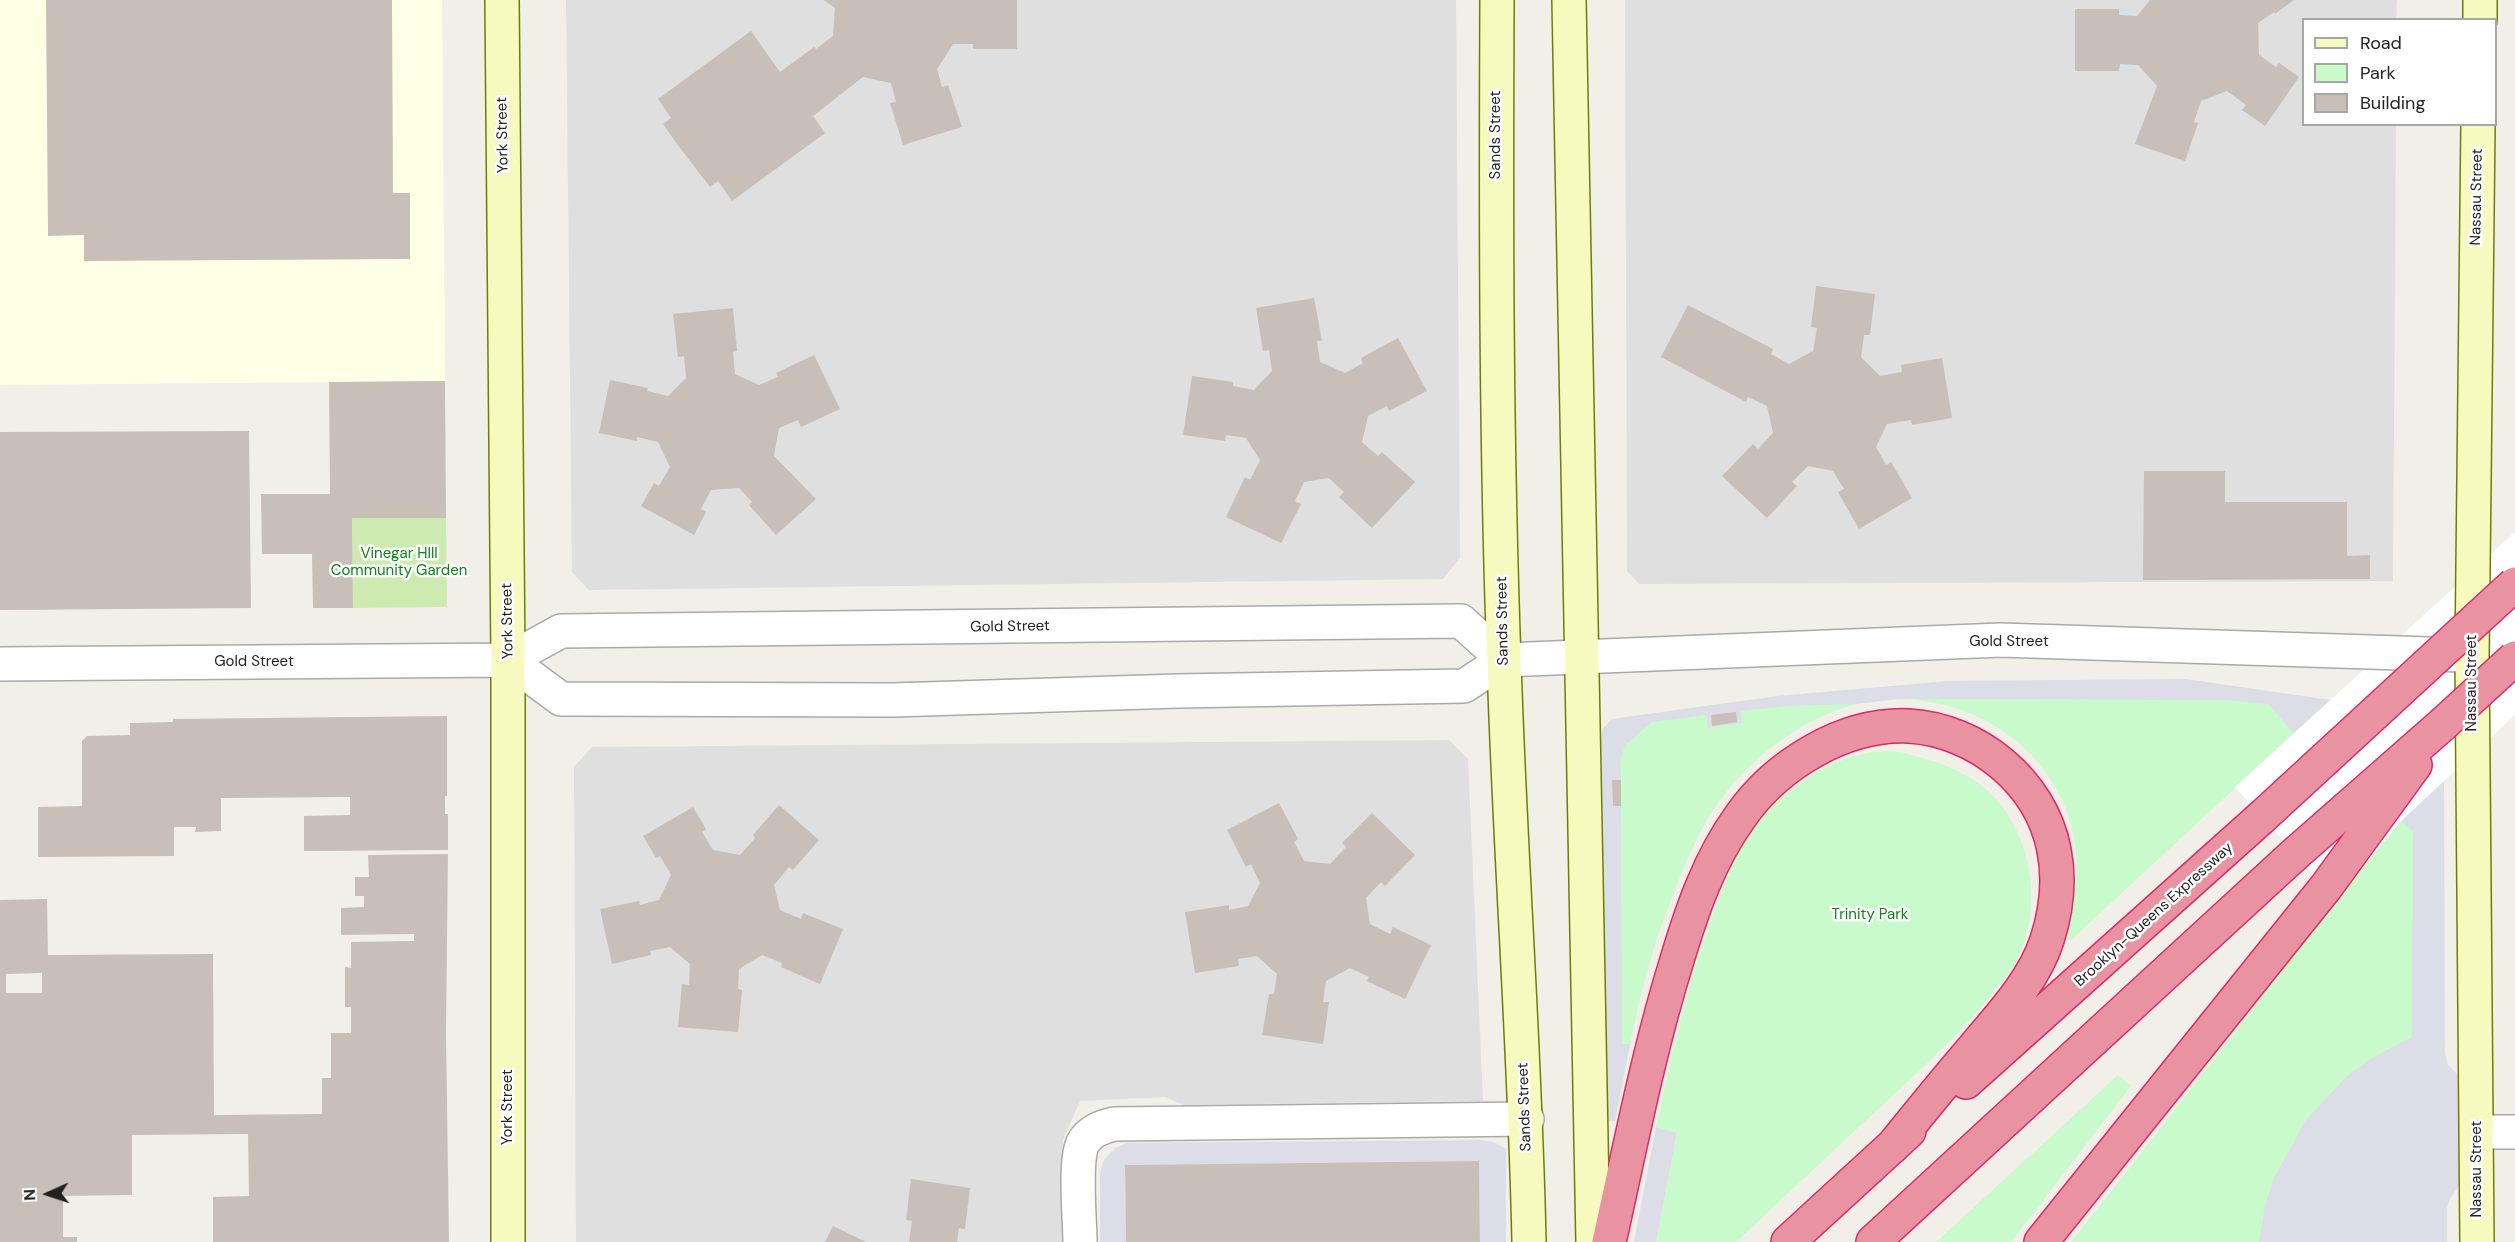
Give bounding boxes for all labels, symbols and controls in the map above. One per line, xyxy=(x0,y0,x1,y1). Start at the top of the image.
legend xyxy=(2302,18,2497,126)
text: Road xyxy=(2360,31,2402,55)
text: Park xyxy=(2360,61,2396,85)
street label: Sands Street xyxy=(1487,91,1505,179)
text: Building xyxy=(2360,91,2425,115)
street label: York Street xyxy=(493,97,513,173)
street label: Nassau Street xyxy=(2467,148,2487,246)
park label: Vinegar HIll Community Garden xyxy=(331,545,467,580)
street label: Sands Street xyxy=(1493,576,1513,666)
street label: York Street xyxy=(498,583,518,659)
street label: Gold Street xyxy=(970,617,1050,637)
street label: Gold Street xyxy=(1969,633,2049,651)
street label: Nassau Street xyxy=(2463,635,2481,731)
street label: Gold Street xyxy=(214,653,294,671)
street label: Brooklyn-Queens Expressway xyxy=(2071,839,2237,991)
park label: Trinity Park xyxy=(1832,906,1908,924)
street label: Sands Street xyxy=(1514,1062,1536,1152)
street label: York Street xyxy=(499,1069,517,1145)
street label: Nassau Street xyxy=(2468,1121,2486,1217)
north arrow xyxy=(18,1164,78,1224)
text: N xyxy=(19,1189,40,1201)

